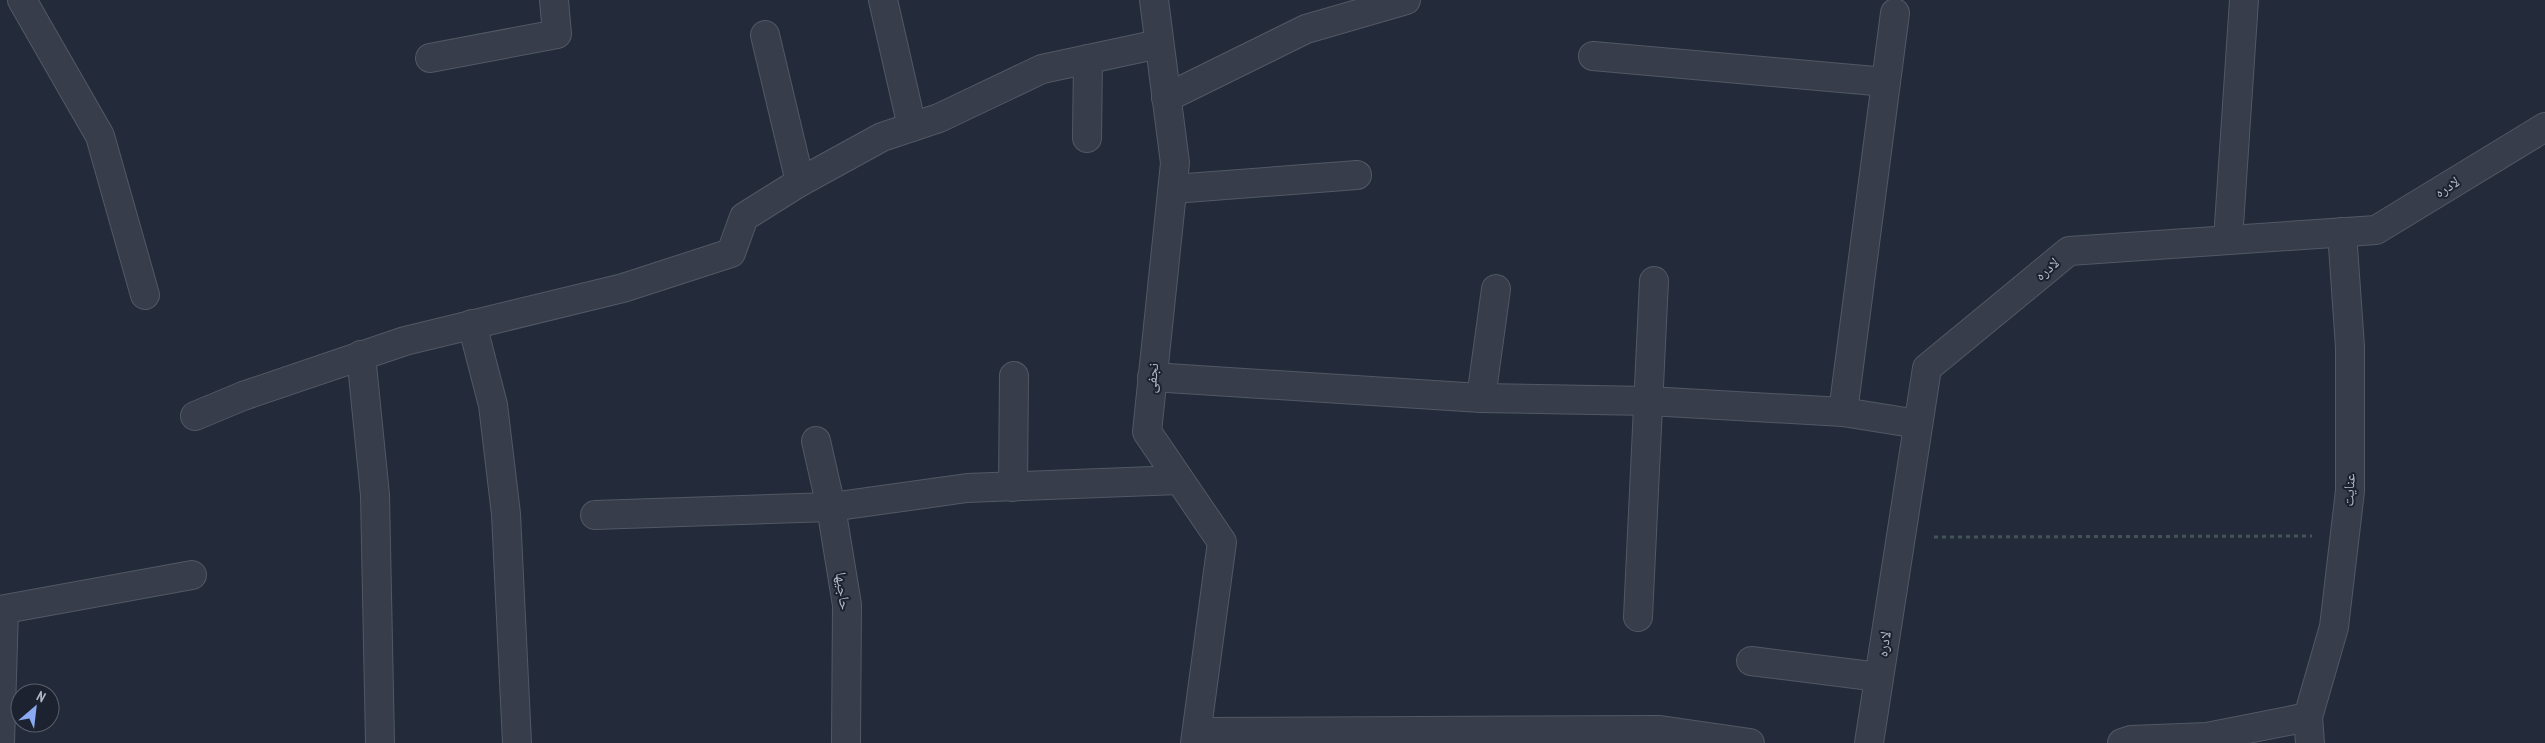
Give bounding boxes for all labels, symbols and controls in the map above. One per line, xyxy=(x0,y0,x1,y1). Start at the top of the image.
street label: لادره xyxy=(2431,172,2463,201)
street label: لادره xyxy=(2031,253,2063,284)
street label: نجفی xyxy=(1140,362,1164,394)
street label: عنایت xyxy=(2338,473,2359,507)
street label: حاجیها xyxy=(832,571,855,611)
street label: لادره xyxy=(1872,630,1895,658)
north arrow xyxy=(10,683,60,733)
text: N xyxy=(34,687,49,706)

